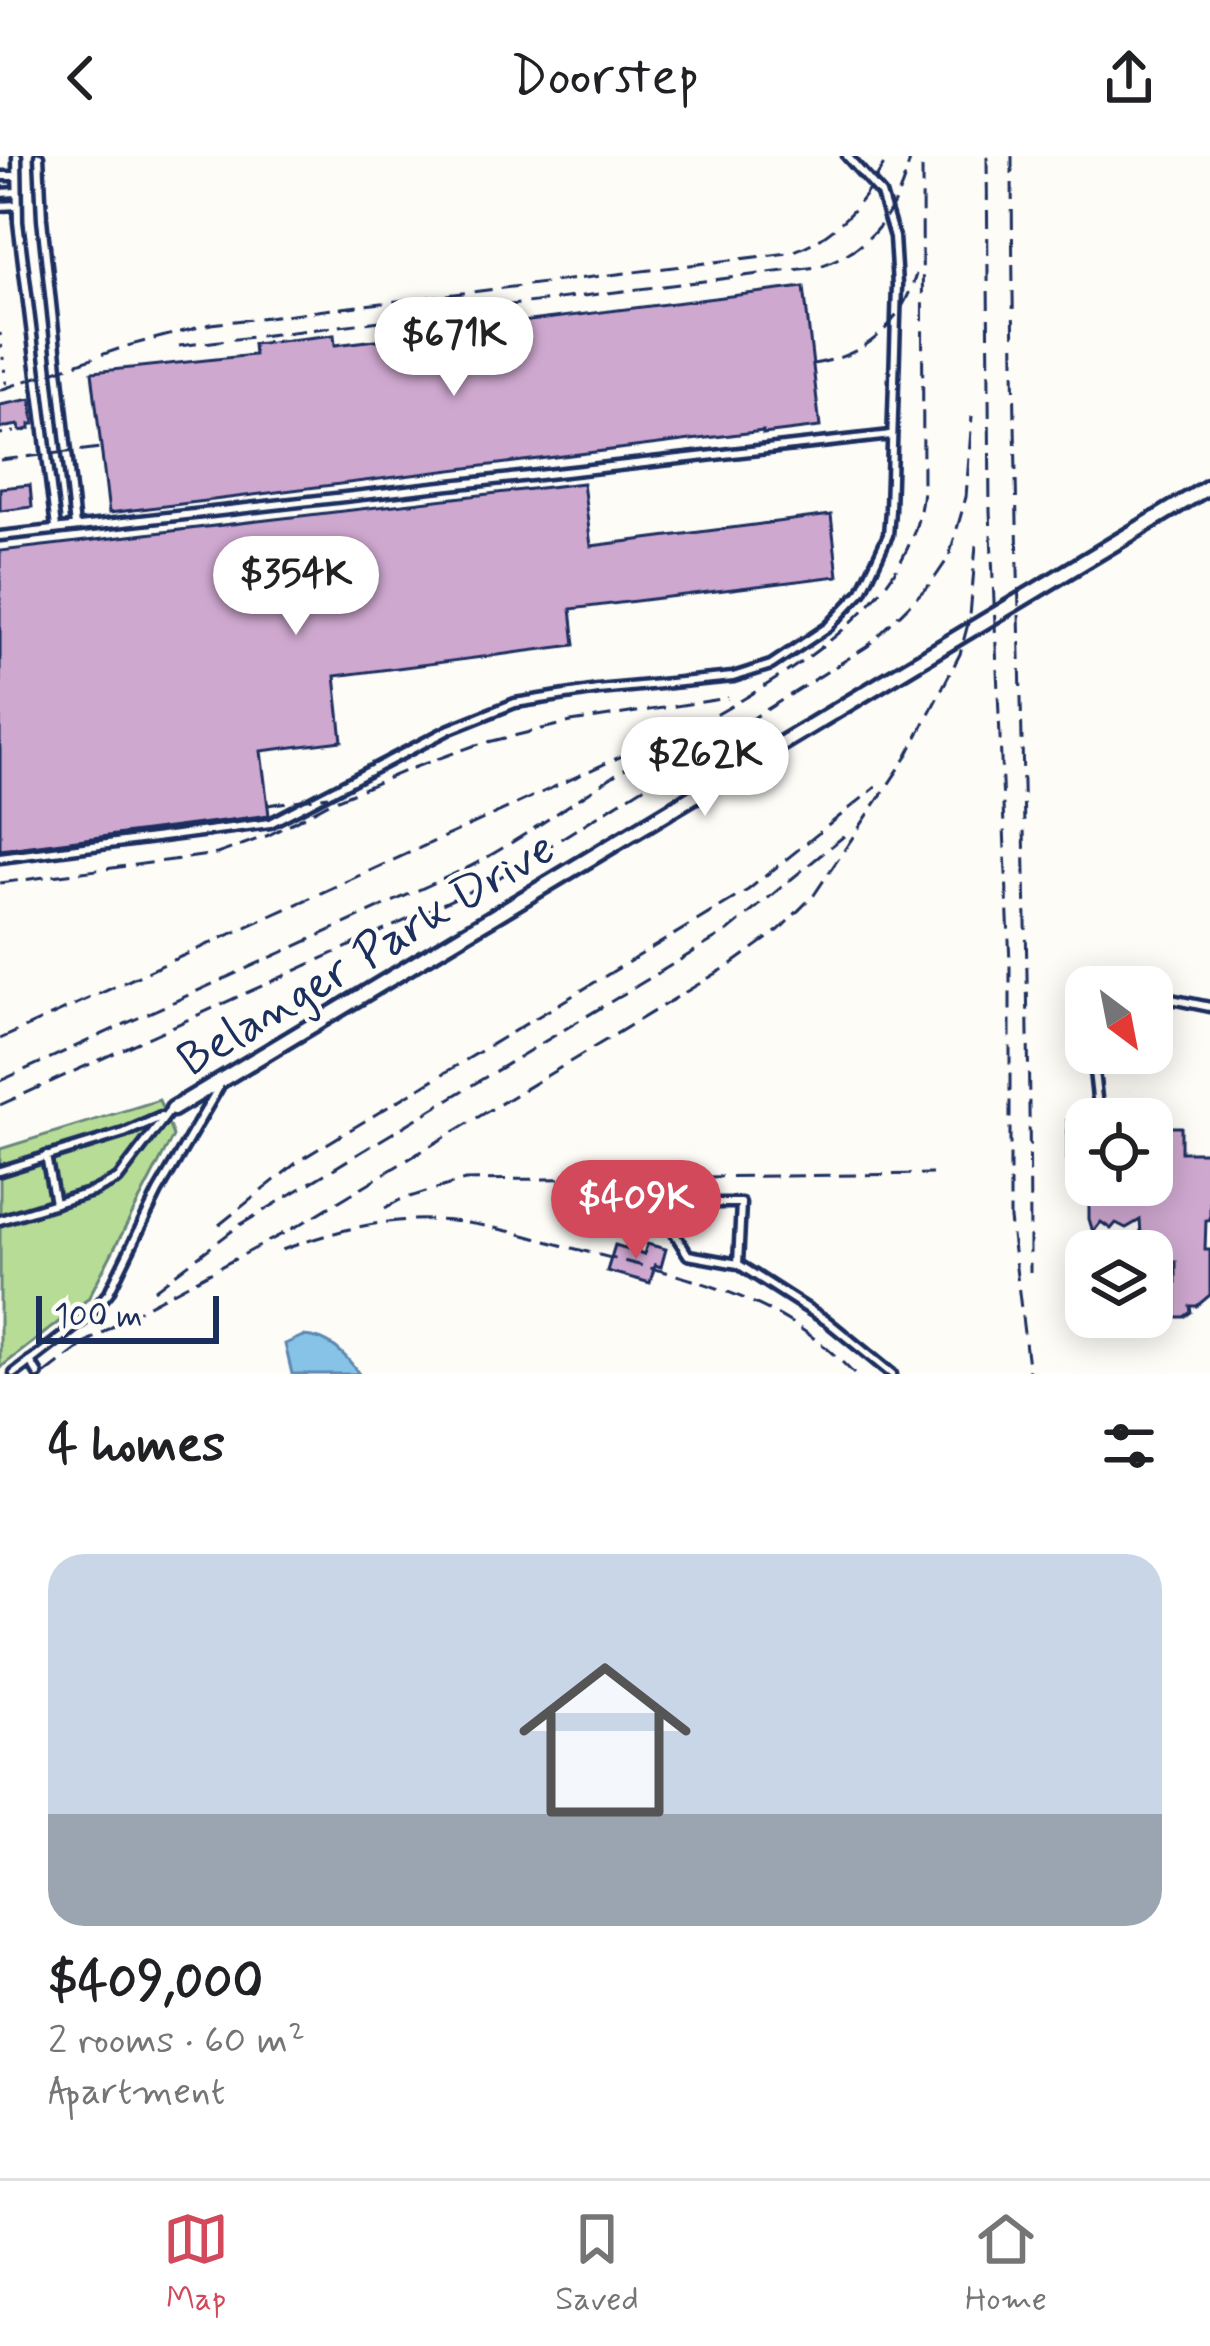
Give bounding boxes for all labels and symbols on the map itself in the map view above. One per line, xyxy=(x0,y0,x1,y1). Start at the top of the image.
pin: $671K xyxy=(370,297,538,399)
pin: $354K xyxy=(212,536,380,638)
pin: $262K xyxy=(621,717,789,819)
street label: Belanger Park Drive xyxy=(167,817,567,1093)
north arrow xyxy=(1065,966,1173,1074)
pin: $409K xyxy=(552,1160,720,1262)
scale bar xyxy=(36,1290,219,1343)

